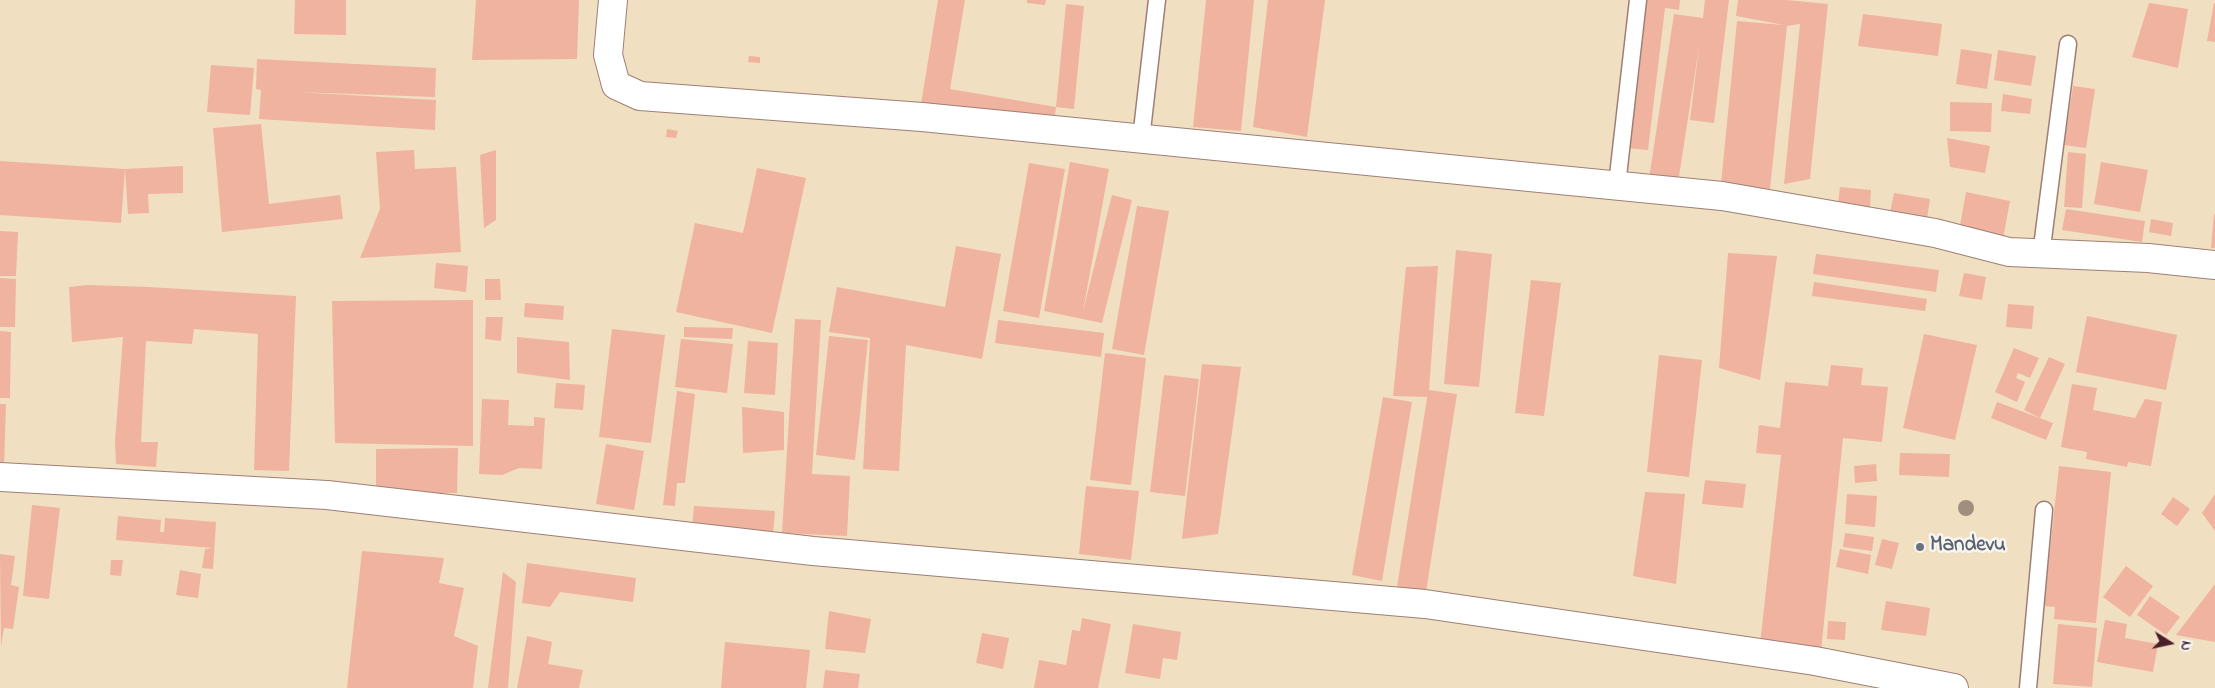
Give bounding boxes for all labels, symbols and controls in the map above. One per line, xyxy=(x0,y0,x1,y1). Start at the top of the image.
place label: Mandevu xyxy=(1930,534,2006,560)
marker: Mandevu xyxy=(1914,541,1926,553)
north arrow xyxy=(2145,618,2195,668)
text: N xyxy=(2174,639,2196,652)

